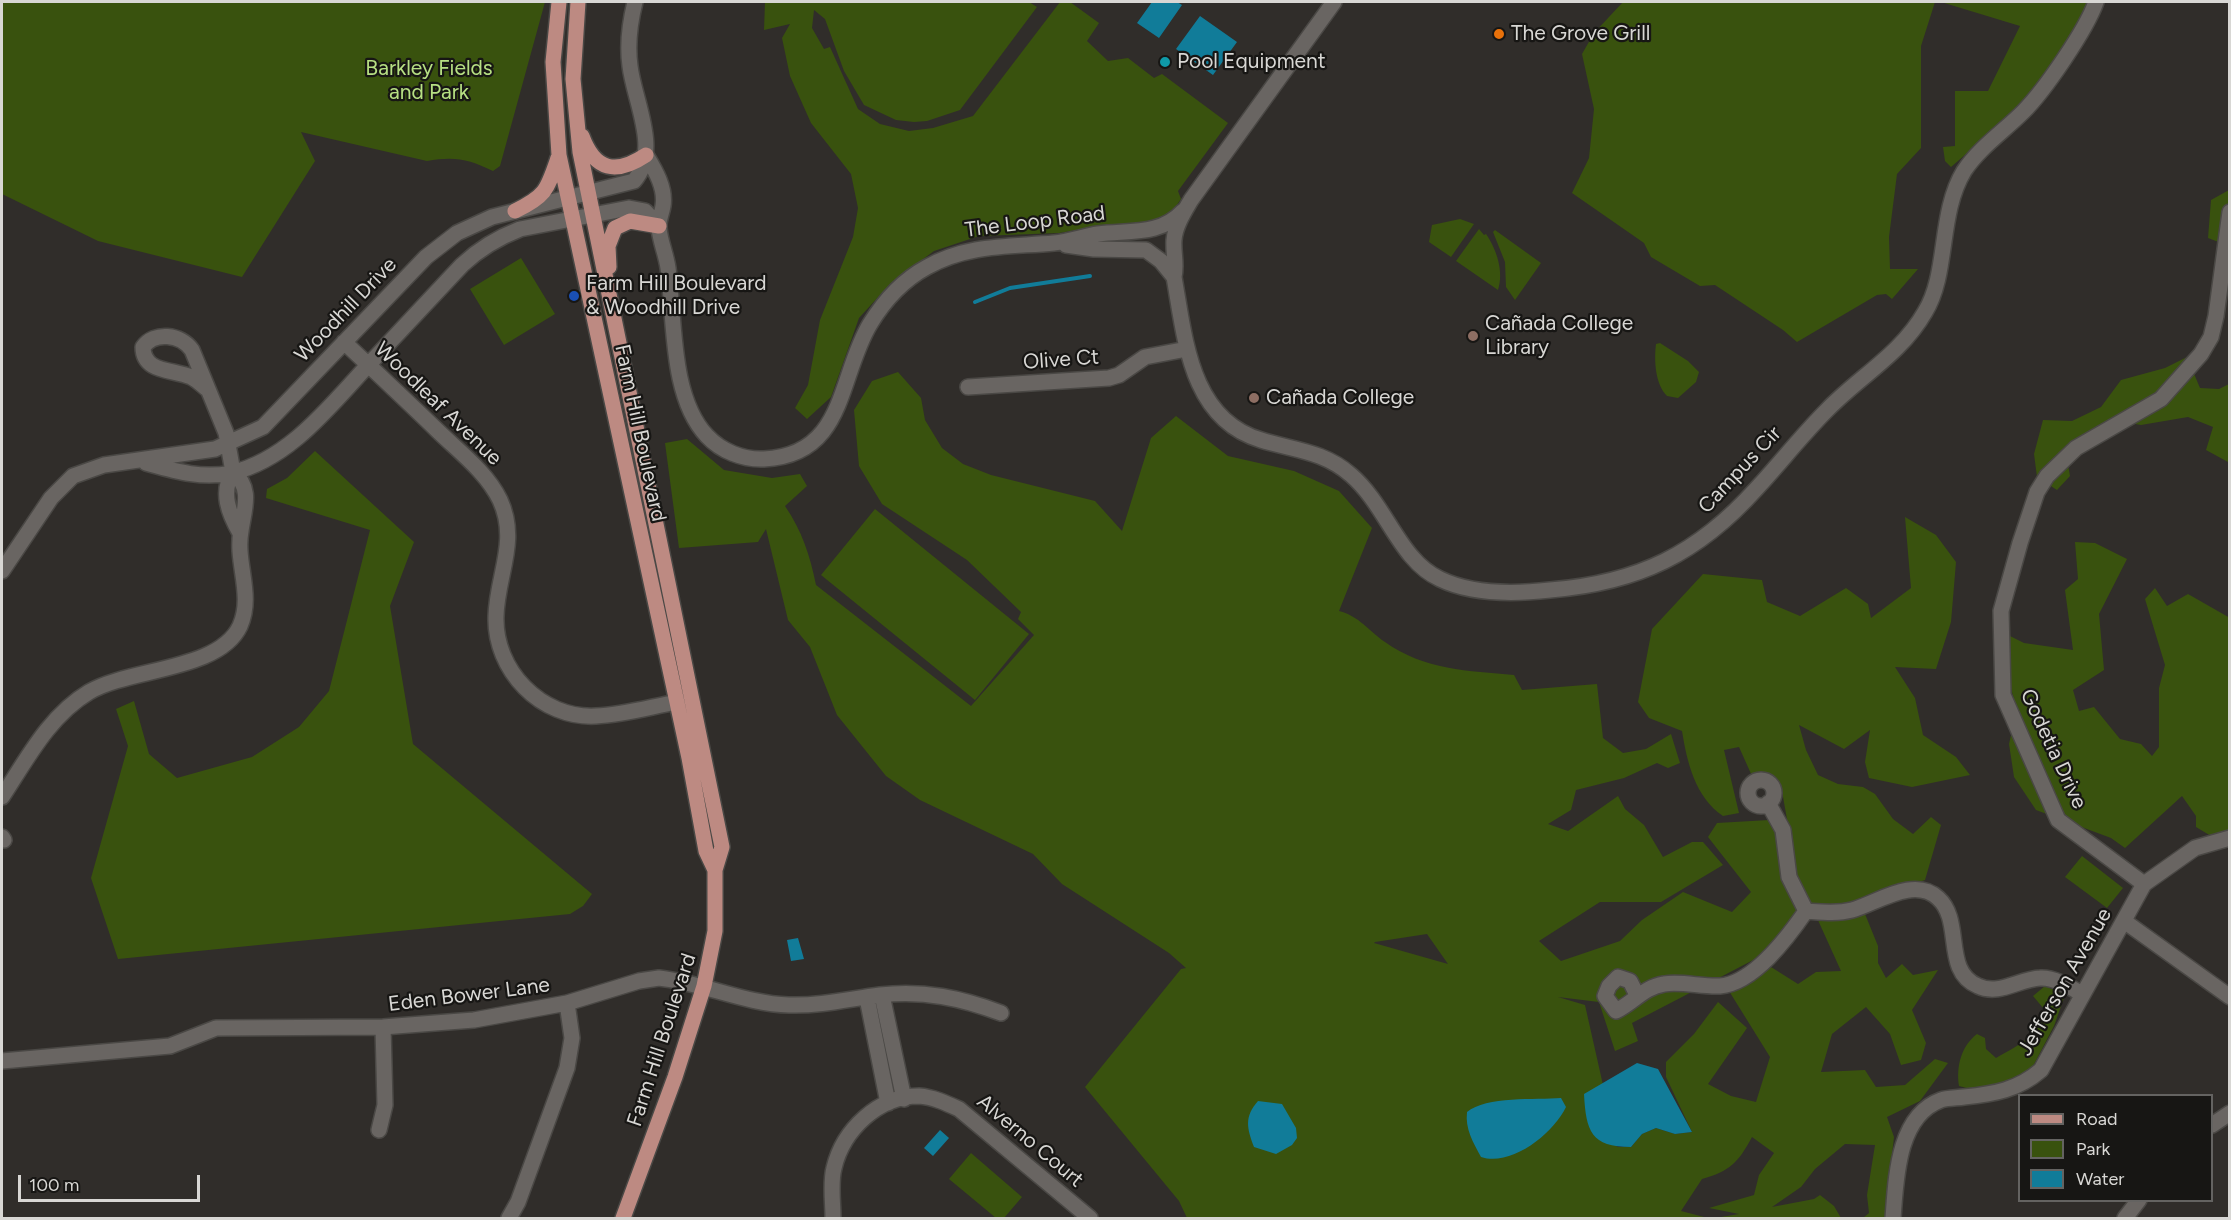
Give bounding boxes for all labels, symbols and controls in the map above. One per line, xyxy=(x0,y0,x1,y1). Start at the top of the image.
place label: The Grove Grill xyxy=(1511,21,1650,47)
marker: The Grove Grill xyxy=(1492,27,1506,41)
place label: Pool Equipment xyxy=(1177,49,1326,75)
marker: Pool Equipment xyxy=(1158,55,1172,69)
park label: Barkley Fields and Park xyxy=(365,56,493,106)
street label: The Loop Road xyxy=(963,201,1107,243)
street label: Woodhill Drive xyxy=(290,252,402,368)
place label: Farm Hill Boulevard & Woodhill Drive xyxy=(586,271,767,321)
marker: Farm Hill Boulevard & Woodhill Drive xyxy=(567,289,581,303)
place label: Cañada College Library xyxy=(1485,311,1633,361)
marker: Cañada College Library xyxy=(1466,329,1480,343)
street label: Woodleaf Avenue xyxy=(369,337,507,471)
street label: Farm Hill Boulevard xyxy=(609,342,671,524)
street label: Olive Ct xyxy=(1022,345,1100,375)
place label: Cañada College xyxy=(1266,385,1414,411)
marker: Cañada College xyxy=(1247,391,1261,405)
street label: Campus Cir xyxy=(1693,421,1787,519)
street label: Godetia Drive xyxy=(2014,685,2092,813)
street label: Jefferson Avenue xyxy=(2013,904,2117,1060)
street label: Farm Hill Boulevard xyxy=(622,950,702,1130)
street label: Eden Bower Lane xyxy=(387,973,551,1017)
street label: Alverno Court xyxy=(972,1089,1088,1193)
legend xyxy=(2018,1094,2213,1202)
text: Road xyxy=(2076,1108,2117,1130)
text: Park xyxy=(2076,1138,2110,1160)
scale bar xyxy=(21,1163,202,1201)
text: Water xyxy=(2076,1168,2124,1190)
text: 100 m xyxy=(29,1174,79,1196)

